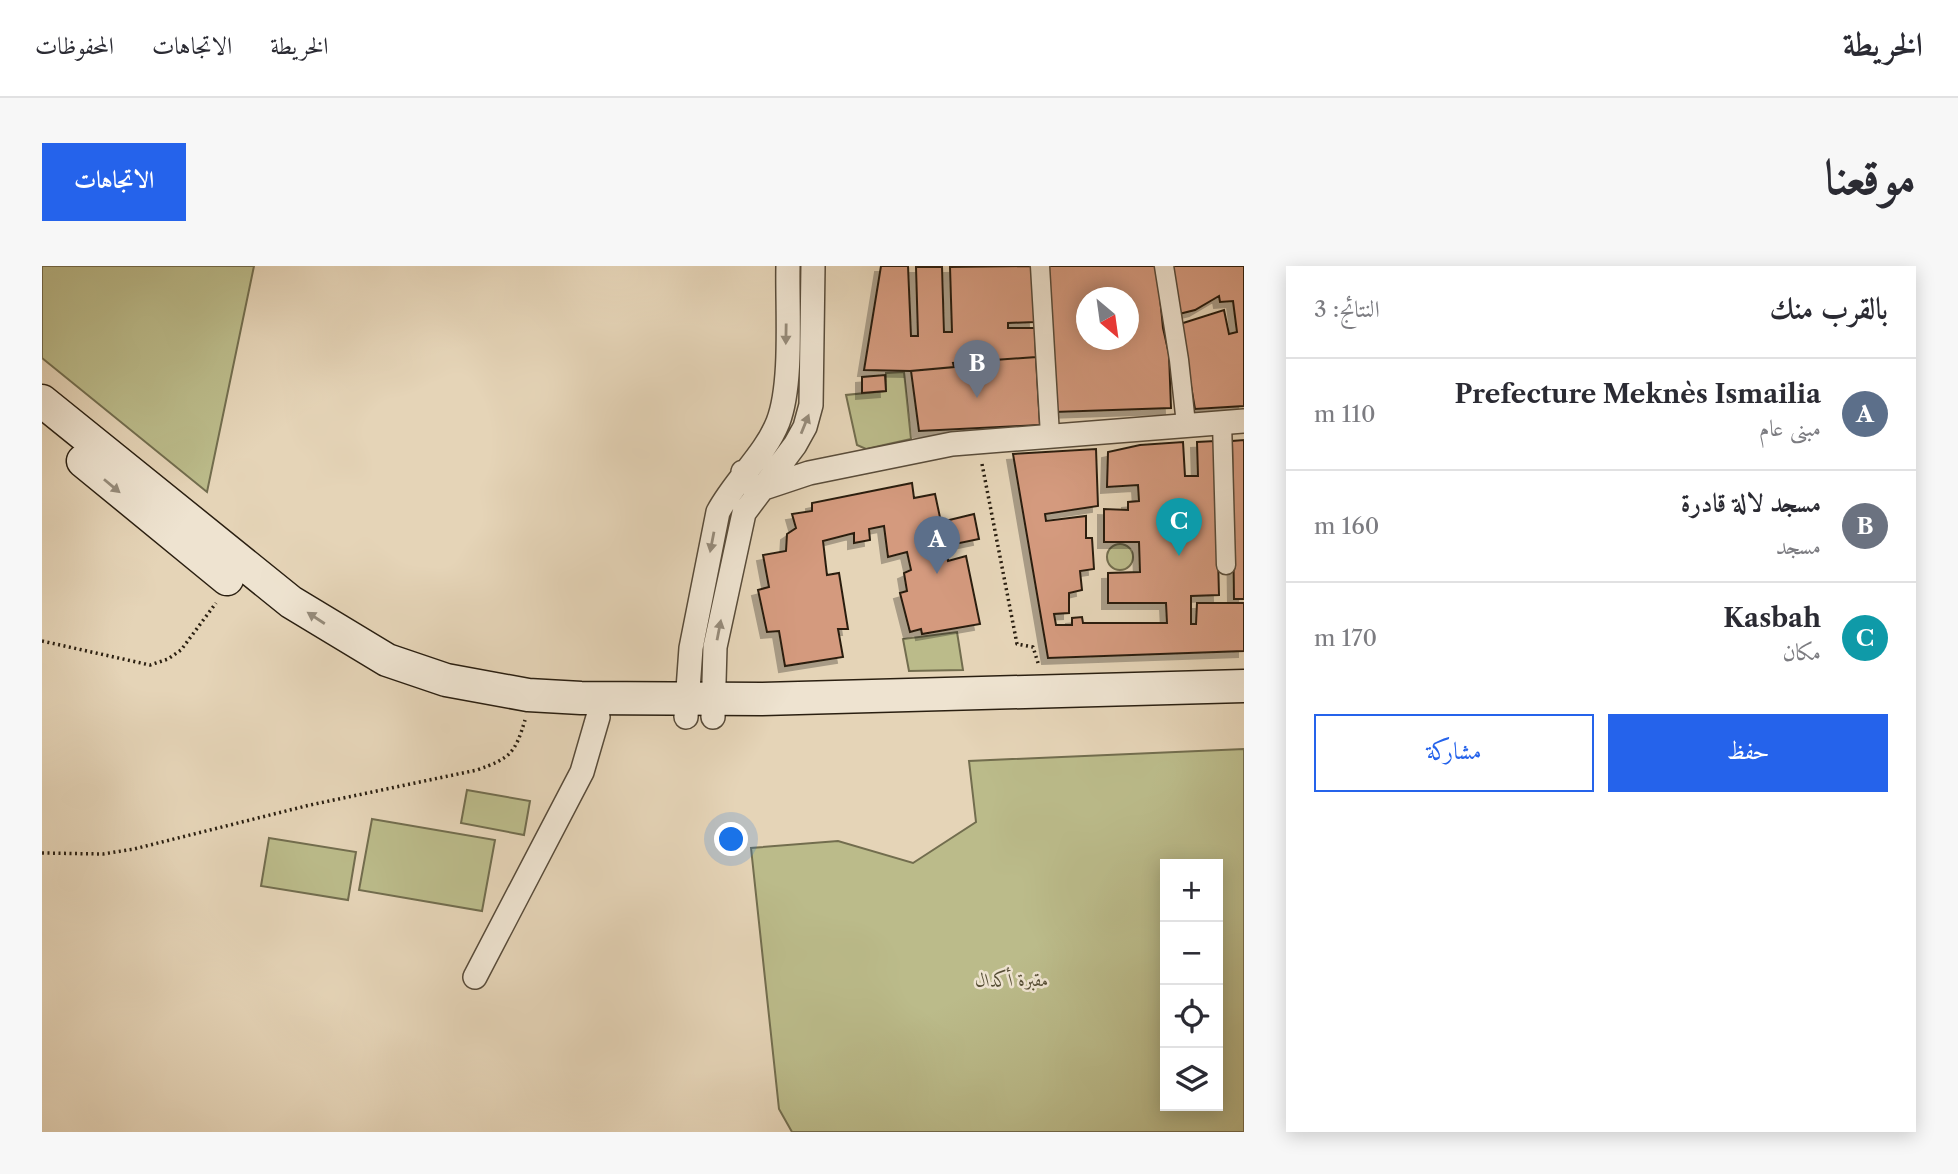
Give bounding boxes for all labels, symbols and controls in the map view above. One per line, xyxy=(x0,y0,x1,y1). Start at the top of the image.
text: الخريطة xyxy=(1843,24,1923,65)
text: المحفوظات xyxy=(35,31,114,60)
text: الاتجاهات xyxy=(152,31,232,60)
text: الخريطة xyxy=(270,31,329,60)
button: الاتجاهات xyxy=(42,143,186,221)
text: موقعنا xyxy=(1824,146,1916,207)
north arrow xyxy=(1076,287,1139,350)
text: بالقرب منك xyxy=(1770,290,1888,327)
text: النتائج: 3 xyxy=(1314,295,1380,323)
one-way arrow xyxy=(780,323,792,345)
pin: B xyxy=(954,340,1000,398)
text: Prefecture Meknès Ismailia xyxy=(1455,378,1821,410)
text: 110 m xyxy=(1314,400,1375,428)
text: A xyxy=(1856,400,1874,428)
one-way arrow xyxy=(799,413,810,434)
text: مبنى عام xyxy=(1759,414,1821,442)
one-way arrow xyxy=(104,478,121,493)
text: مسجد لالة قادرة xyxy=(1681,487,1821,519)
pin: C xyxy=(1156,498,1202,556)
text: 160 m xyxy=(1314,512,1379,540)
text: B xyxy=(1856,512,1874,540)
pin: A xyxy=(914,516,960,574)
one-way arrow xyxy=(706,531,717,553)
text: مسجد xyxy=(1776,532,1821,560)
text: Kasbah xyxy=(1723,602,1821,634)
one-way arrow xyxy=(307,611,325,625)
one-way arrow xyxy=(713,619,724,641)
text: 170 m xyxy=(1314,624,1377,652)
text: C xyxy=(1856,624,1874,652)
text: مكان xyxy=(1782,638,1821,666)
button: مشاركة xyxy=(1314,714,1594,792)
button: حفظ xyxy=(1608,714,1888,792)
your location xyxy=(714,822,748,856)
map controls xyxy=(1160,859,1223,1111)
button: + xyxy=(1160,859,1223,922)
button: − xyxy=(1160,922,1223,985)
park label: مقبرة أكدال xyxy=(975,967,1049,991)
button: locate xyxy=(1160,985,1223,1048)
button: layers xyxy=(1160,1048,1223,1111)

